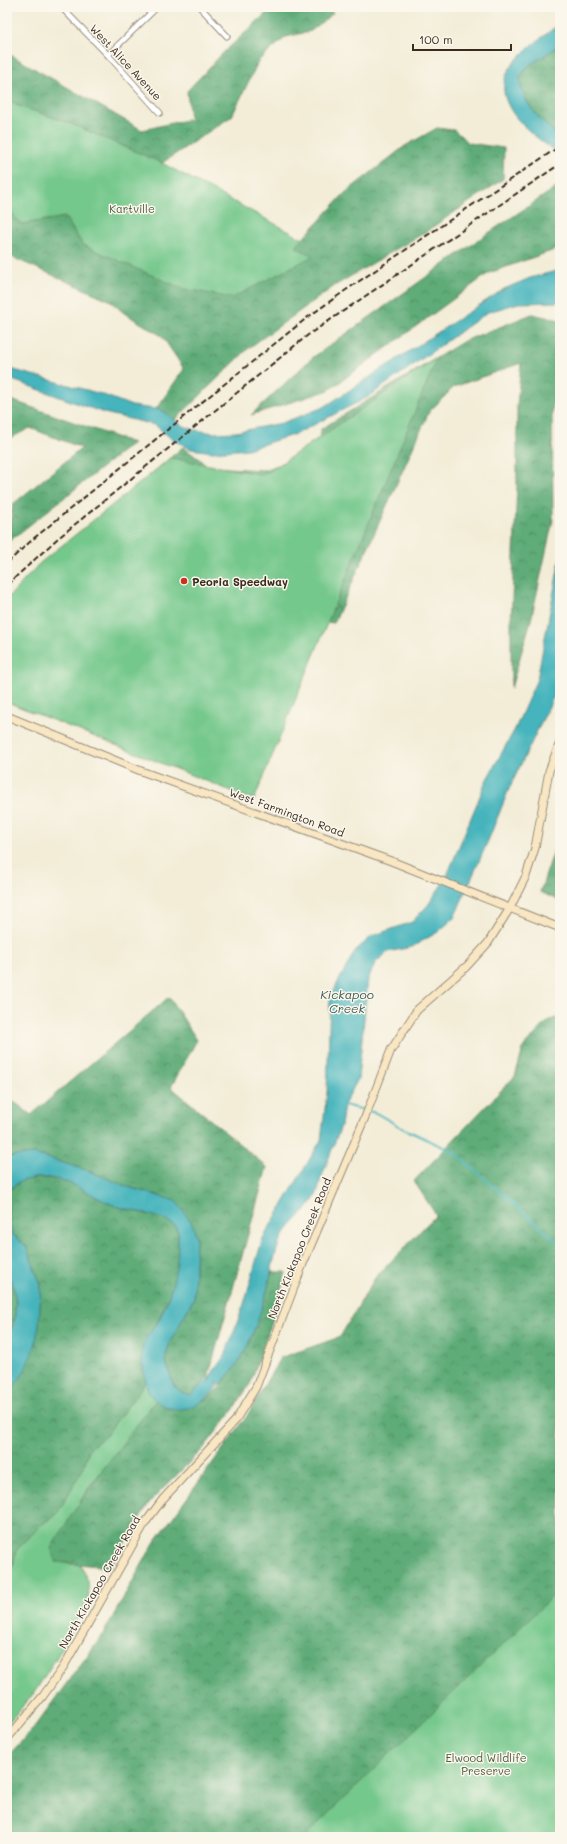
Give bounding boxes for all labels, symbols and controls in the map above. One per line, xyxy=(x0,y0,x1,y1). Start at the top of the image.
street label: West Alice Avenue xyxy=(87,21,165,103)
scale bar xyxy=(413,26,511,52)
text: 100 m xyxy=(419,31,453,47)
park label: Kartville xyxy=(109,201,155,216)
place label: Peoria Speedway xyxy=(192,574,288,589)
marker: Peoria Speedway xyxy=(179,576,189,586)
street label: West Farmington Road xyxy=(227,784,347,840)
water label: Kickapoo Creek xyxy=(320,986,374,1016)
street label: North Kickapoo Creek Road xyxy=(264,1175,334,1321)
street label: North Kickapoo Creek Road xyxy=(55,1513,143,1651)
park label: Elwood Wildlife Preserve xyxy=(445,1750,527,1778)

